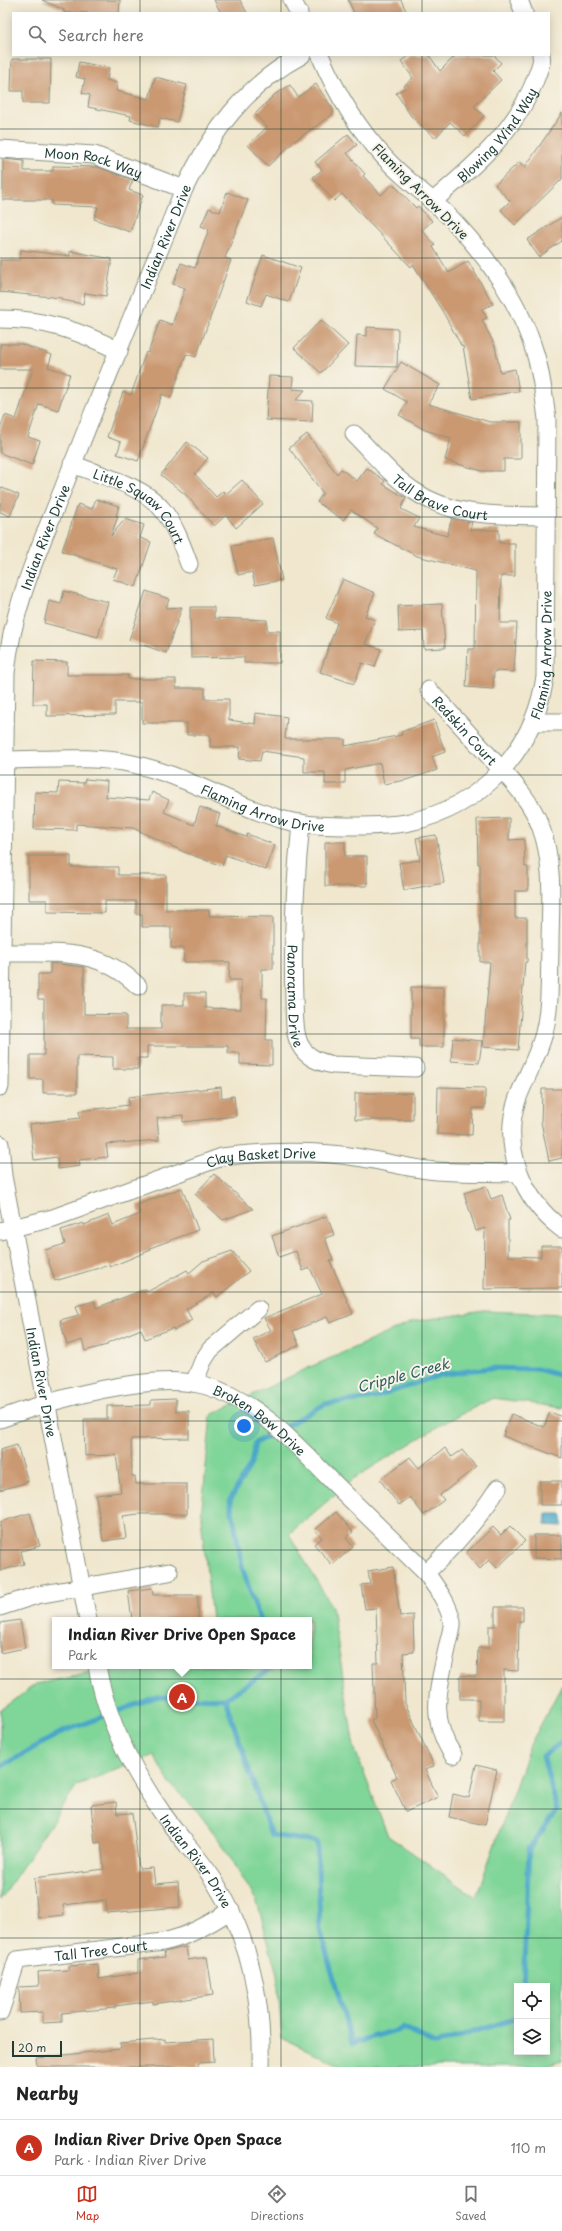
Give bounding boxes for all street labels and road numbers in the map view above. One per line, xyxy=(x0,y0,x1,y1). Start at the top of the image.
street label: Blowing Wind Way xyxy=(452,84,540,186)
street label: Flaming Arrow Drive xyxy=(369,139,474,244)
street label: Moon Rock Way xyxy=(44,142,145,182)
street label: Indian River Drive xyxy=(135,180,195,292)
street label: Little Squaw Court xyxy=(91,463,190,546)
street label: Tall Brave Court xyxy=(389,469,489,524)
street label: Indian River Drive xyxy=(15,481,74,592)
street label: Flaming Arrow Drive xyxy=(525,590,555,722)
street label: Redskin Court xyxy=(429,691,502,769)
street label: Flaming Arrow Drive xyxy=(198,779,325,835)
street label: Panorama Drive xyxy=(284,944,309,1050)
street label: Clay Basket Drive xyxy=(203,1143,317,1172)
street label: Indian River Drive xyxy=(23,1325,62,1439)
street label: Broken Bow Drive xyxy=(210,1379,311,1459)
street label: Indian River Drive xyxy=(156,1810,237,1911)
street label: Tall Tree Court xyxy=(53,1935,148,1965)

